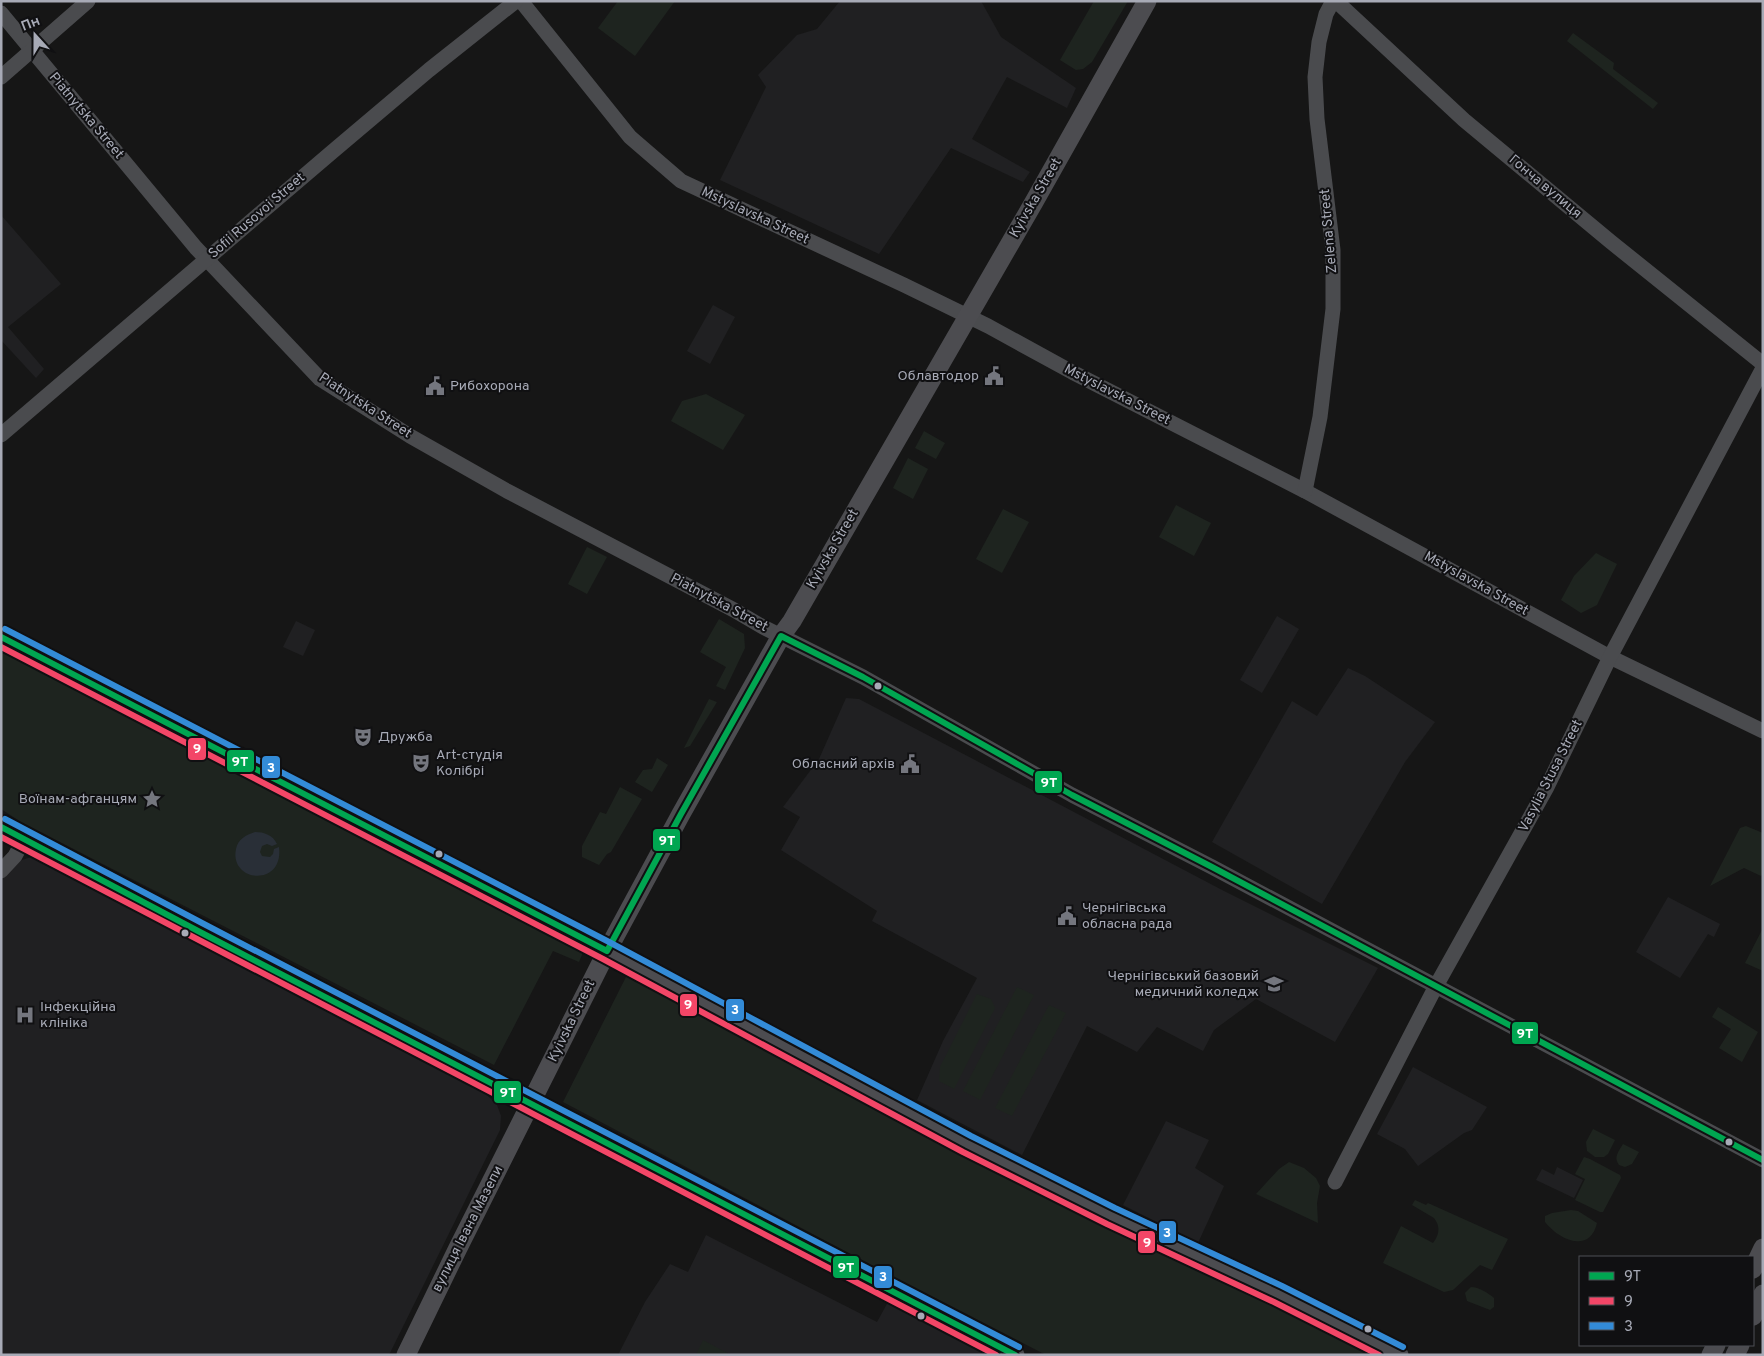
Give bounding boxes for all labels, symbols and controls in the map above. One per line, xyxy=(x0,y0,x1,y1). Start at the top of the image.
north arrow xyxy=(10,10,60,60)
text: Пн xyxy=(19,13,43,36)
street label: Piatnytska Street xyxy=(45,69,127,163)
street label: Гонча вулиця xyxy=(1505,152,1585,222)
street label: Kyivska Street xyxy=(1006,155,1066,241)
street label: Sofii Rusovoi Street xyxy=(205,169,309,263)
street label: Mstyslavska Street xyxy=(698,184,812,248)
street label: Zelena Street xyxy=(1317,188,1341,274)
street label: Mstyslavska Street xyxy=(1061,361,1173,429)
public building icon: Облавтодор xyxy=(983,365,1005,387)
place label: Облавтодор xyxy=(897,368,979,385)
street label: Piatnytska Street xyxy=(315,370,415,442)
public building icon: Рибохорона xyxy=(424,375,446,397)
place label: Рибохорона xyxy=(450,378,529,395)
street label: Kyivska Street xyxy=(803,506,863,592)
street label: Mstyslavska Street xyxy=(1421,548,1531,620)
street label: Piatnytska Street xyxy=(667,570,771,636)
unlabelled marker xyxy=(873,681,883,691)
street label: Vasylia Stusa Street xyxy=(1515,717,1587,835)
theatre icon: Дружба xyxy=(352,726,374,748)
place label: Дружба xyxy=(378,729,433,746)
line badge: 9 xyxy=(187,737,207,761)
text: 9 xyxy=(193,741,201,758)
place label: Art-студія Колібрі xyxy=(436,747,503,780)
line badge: 9Т xyxy=(226,749,255,773)
theatre icon: Art-студія Колібрі xyxy=(410,752,432,774)
public building icon: Обласний архів xyxy=(899,753,921,775)
text: 9Т xyxy=(232,754,248,771)
line badge: 3 xyxy=(261,755,281,779)
place label: Обласний архів xyxy=(792,756,895,773)
text: 3 xyxy=(267,760,275,777)
line badge: 9Т xyxy=(1034,770,1063,794)
text: 9Т xyxy=(1041,775,1057,792)
place icon: Воїнам-афганцям xyxy=(141,788,163,810)
place label: Воїнам-афганцям xyxy=(19,791,137,808)
line badge: 9Т xyxy=(652,828,681,852)
text: 9Т xyxy=(659,833,675,850)
unlabelled marker xyxy=(434,849,444,859)
place label: Чернігівська обласна рада xyxy=(1082,900,1172,933)
public building icon: Чернігівська обласна рада xyxy=(1056,905,1078,927)
unlabelled marker xyxy=(180,928,190,938)
place label: Чернігівський базовий медичний коледж xyxy=(1107,968,1259,1001)
school or university icon: Чернігівський базовий медичний коледж xyxy=(1263,973,1285,995)
street label: Kyivska Street xyxy=(545,977,599,1065)
line badge: 9 xyxy=(679,993,698,1017)
text: 9 xyxy=(684,997,692,1014)
line badge: 3 xyxy=(725,998,745,1022)
place label: Інфекційна клініка xyxy=(40,999,116,1032)
text: 3 xyxy=(731,1002,739,1019)
hospital icon: Інфекційна клініка xyxy=(14,1004,36,1026)
line badge: 9Т xyxy=(1511,1021,1539,1045)
text: 9Т xyxy=(1517,1026,1533,1043)
line badge: 9Т xyxy=(493,1080,522,1104)
text: 9Т xyxy=(500,1085,516,1102)
unlabelled marker xyxy=(1724,1137,1734,1147)
street label: вулиця Івана Мазепи xyxy=(429,1163,507,1295)
line badge: 3 xyxy=(1158,1220,1177,1244)
text: 3 xyxy=(1163,1225,1171,1242)
line badge: 9 xyxy=(1137,1230,1156,1254)
text: 9 xyxy=(1143,1235,1151,1252)
line badge: 9Т xyxy=(832,1255,860,1279)
legend xyxy=(1579,1256,1754,1346)
text: 9Т xyxy=(838,1260,854,1277)
line badge: 3 xyxy=(873,1265,893,1289)
text: 9Т xyxy=(1624,1268,1641,1287)
text: 3 xyxy=(879,1269,887,1286)
text: 9 xyxy=(1624,1293,1633,1312)
unlabelled marker xyxy=(916,1311,926,1321)
text: 3 xyxy=(1624,1318,1633,1337)
unlabelled marker xyxy=(1363,1324,1373,1334)

